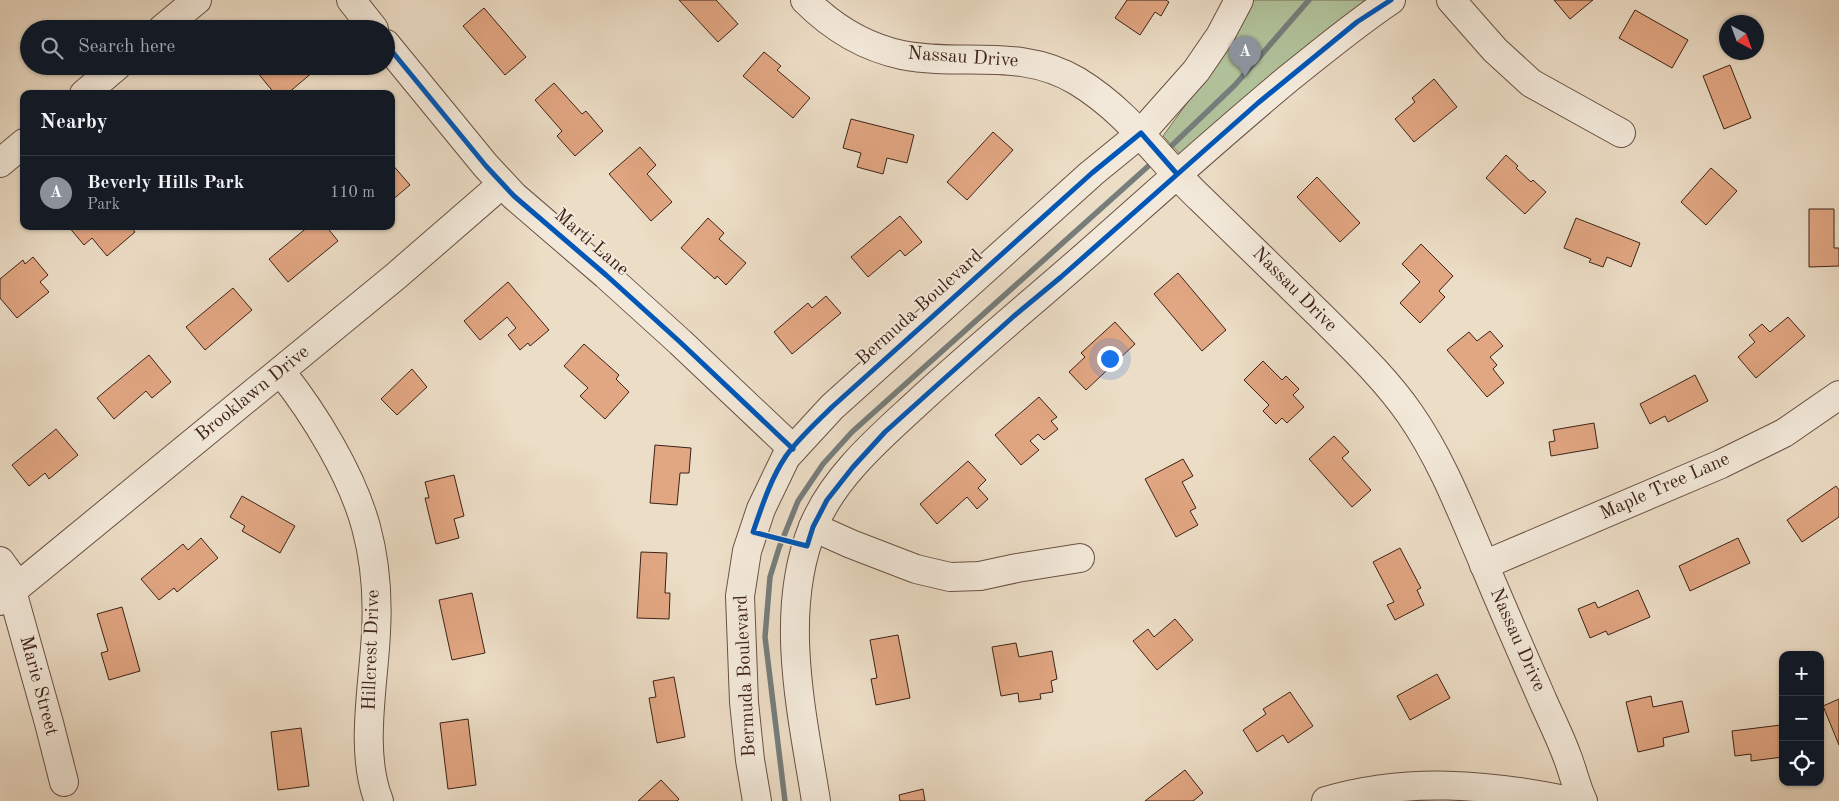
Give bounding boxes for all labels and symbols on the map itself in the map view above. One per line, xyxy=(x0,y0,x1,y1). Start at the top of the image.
north arrow xyxy=(1719,15,1764,60)
pin: A xyxy=(1229,36,1261,77)
street label: Nassau Drive xyxy=(907,45,1019,71)
street label: Marti Lane xyxy=(550,206,632,280)
street label: Nassau Drive xyxy=(1248,244,1340,336)
street label: Bermuda Boulevard xyxy=(853,246,987,369)
street label: Brooklawn Drive xyxy=(193,343,313,445)
your location xyxy=(1097,346,1123,372)
street label: Maple Tree Lane xyxy=(1597,450,1733,524)
street label: Nassau Drive xyxy=(1486,585,1548,695)
street label: Hillcrest Drive xyxy=(360,589,384,711)
street label: Bermuda Boulevard xyxy=(732,594,760,758)
street label: Marie Street xyxy=(16,634,60,738)

